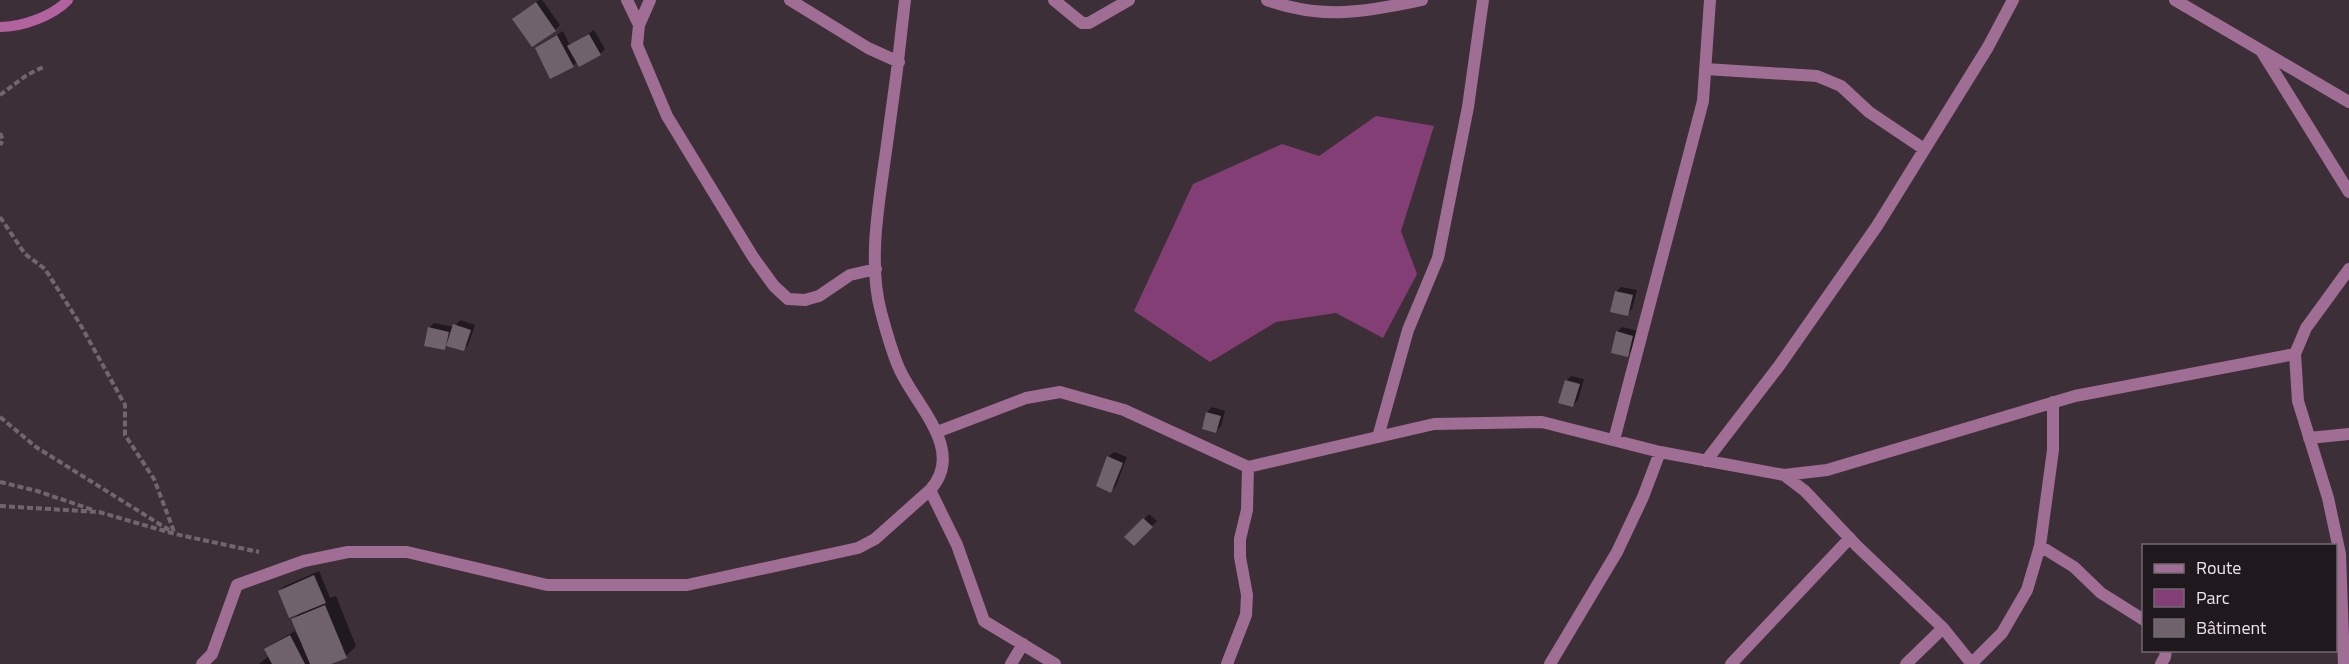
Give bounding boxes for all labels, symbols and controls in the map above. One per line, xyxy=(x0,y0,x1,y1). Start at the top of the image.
legend xyxy=(2142,544,2337,652)
text: Route xyxy=(2196,554,2241,581)
text: Parc xyxy=(2196,584,2230,611)
text: Bâtiment xyxy=(2196,614,2267,641)

